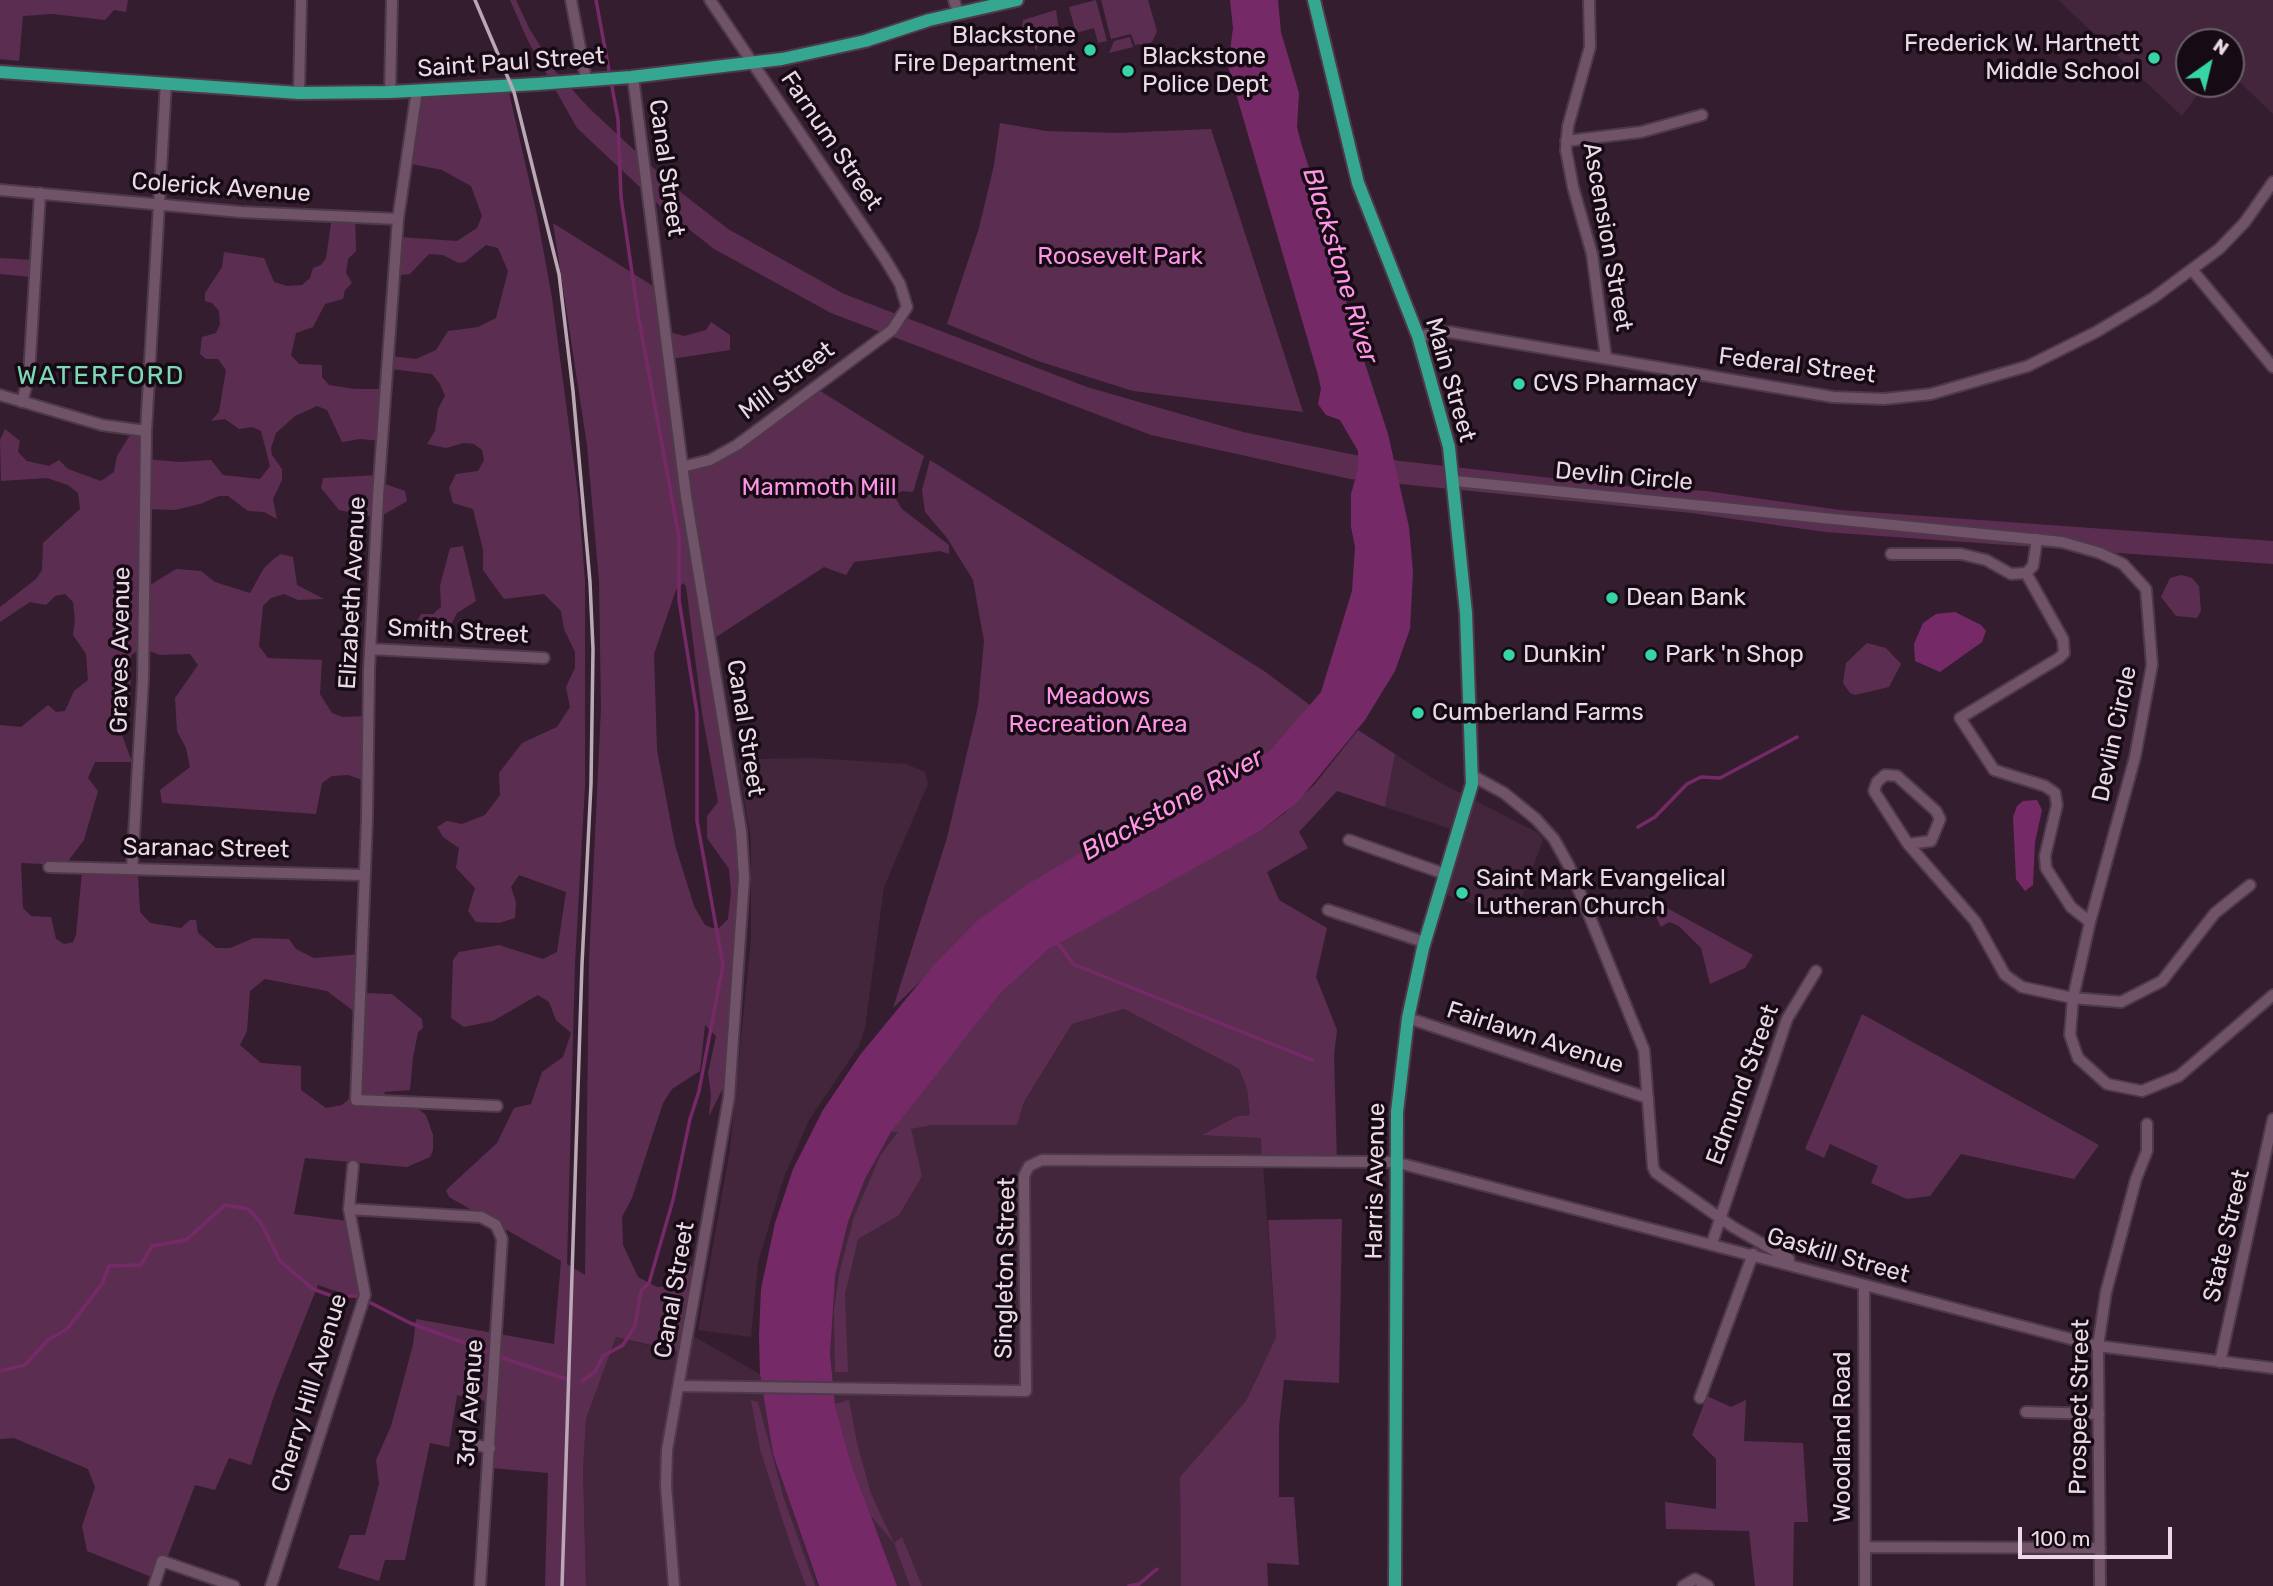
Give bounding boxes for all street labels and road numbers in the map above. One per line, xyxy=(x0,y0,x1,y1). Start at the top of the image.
street label: Saint Paul Street xyxy=(416,42,606,84)
street label: Farnum Street xyxy=(774,66,888,216)
street label: Canal Street xyxy=(642,98,690,238)
street label: Ascension Street xyxy=(1576,140,1638,334)
street label: Colerick Avenue xyxy=(130,167,312,209)
street label: Main Street xyxy=(1419,315,1481,445)
street label: Mill Street xyxy=(734,336,840,426)
street label: Federal Street xyxy=(1717,342,1877,390)
street label: Devlin Circle xyxy=(1554,457,1694,497)
street label: Elizabeth Avenue xyxy=(334,496,372,690)
street label: Graves Avenue xyxy=(105,566,137,734)
street label: Smith Street xyxy=(387,614,529,650)
street label: Canal Street xyxy=(720,658,770,798)
street label: Devlin Circle xyxy=(2087,663,2143,805)
street label: Saranac Street xyxy=(122,833,290,865)
street label: Fairlawn Avenue xyxy=(1443,996,1627,1080)
street label: Edmund Street xyxy=(1701,1001,1785,1169)
street label: Harris Avenue xyxy=(1360,1102,1392,1260)
street label: State Street xyxy=(2198,1167,2256,1305)
street label: Singleton Street xyxy=(990,1177,1022,1359)
street label: Canal Street xyxy=(649,1219,701,1361)
street label: Gaskill Street xyxy=(1763,1222,1913,1290)
street label: Cherry Hill Avenue xyxy=(266,1290,354,1496)
street label: Prospect Street xyxy=(2064,1319,2096,1495)
street label: 3rd Avenue xyxy=(452,1338,490,1468)
street label: Woodland Road xyxy=(1829,1351,1857,1523)

